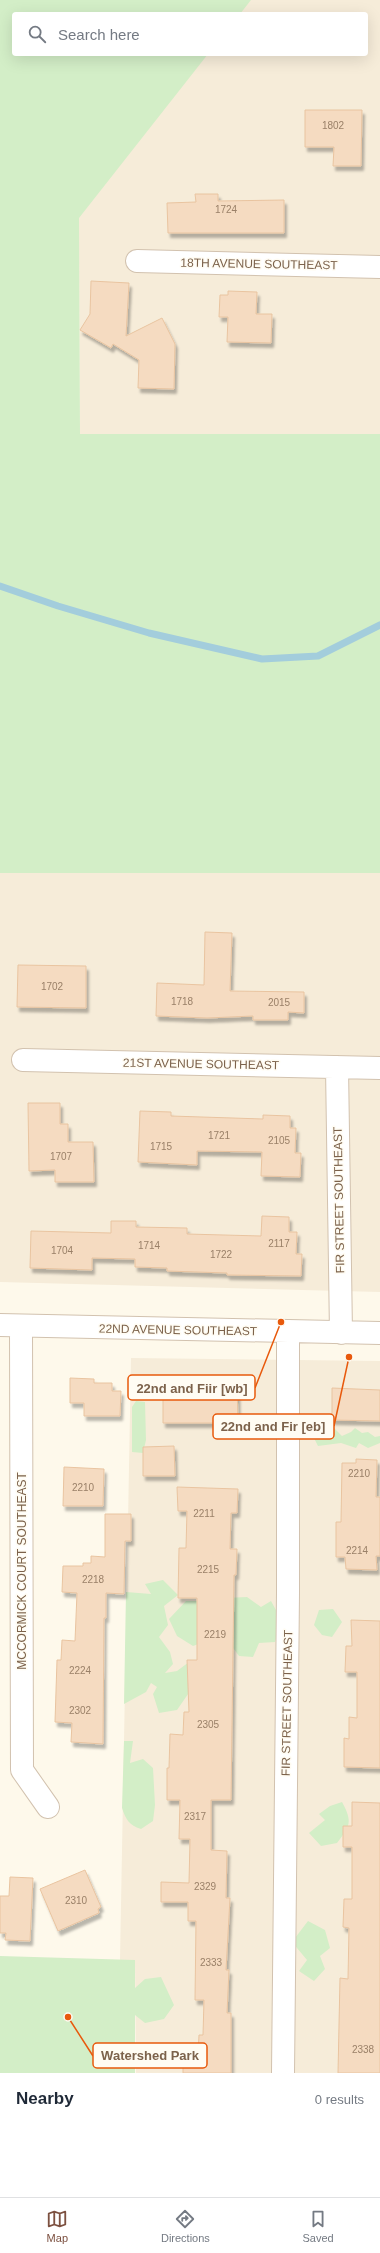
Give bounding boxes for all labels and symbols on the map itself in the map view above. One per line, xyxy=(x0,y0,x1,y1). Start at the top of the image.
house number: 1802 xyxy=(322,120,345,131)
house number: 1724 xyxy=(215,204,238,215)
street label: 18TH AVENUE SOUTHEAST xyxy=(180,256,338,272)
house number: 1702 xyxy=(41,981,64,992)
house number: 1718 xyxy=(171,996,194,1007)
house number: 2015 xyxy=(268,997,291,1008)
street label: 21ST AVENUE SOUTHEAST xyxy=(123,1056,280,1072)
street label: FIR STREET SOUTHEAST xyxy=(331,1126,347,1273)
house number: 1721 xyxy=(208,1130,231,1141)
house number: 2105 xyxy=(268,1135,291,1146)
house number: 1715 xyxy=(150,1141,173,1152)
house number: 1707 xyxy=(50,1151,73,1162)
house number: 2117 xyxy=(268,1238,290,1249)
house number: 1714 xyxy=(138,1240,161,1251)
house number: 1704 xyxy=(51,1245,74,1256)
house number: 1722 xyxy=(210,1249,233,1260)
street label: 22ND AVENUE SOUTHEAST xyxy=(99,1322,258,1338)
callout: 22nd and Fiir [wb] xyxy=(128,1375,255,1400)
text: 22nd and Fiir [wb] xyxy=(136,1381,248,1396)
callout: 22nd and Fir [eb] xyxy=(213,1414,334,1439)
text: 22nd and Fir [eb] xyxy=(221,1419,325,1434)
house number: 2210 xyxy=(348,1468,371,1479)
street label: MCCORMICK COURT SOUTHEAST xyxy=(15,1472,29,1670)
house number: 2210 xyxy=(72,1482,95,1493)
house number: 2211 xyxy=(193,1508,215,1519)
house number: 2214 xyxy=(346,1545,369,1556)
house number: 2215 xyxy=(197,1564,220,1575)
house number: 2218 xyxy=(82,1574,105,1585)
house number: 2219 xyxy=(204,1629,227,1640)
street label: FIR STREET SOUTHEAST xyxy=(279,1629,295,1776)
house number: 2224 xyxy=(69,1665,92,1676)
house number: 2302 xyxy=(69,1705,92,1716)
house number: 2305 xyxy=(197,1719,220,1730)
house number: 2317 xyxy=(184,1811,207,1822)
house number: 2329 xyxy=(194,1881,217,1892)
house number: 2310 xyxy=(65,1895,88,1906)
house number: 2333 xyxy=(200,1957,223,1968)
callout: Watershed Park xyxy=(93,2043,207,2068)
house number: 2338 xyxy=(352,2044,375,2055)
text: Watershed Park xyxy=(101,2048,200,2063)

